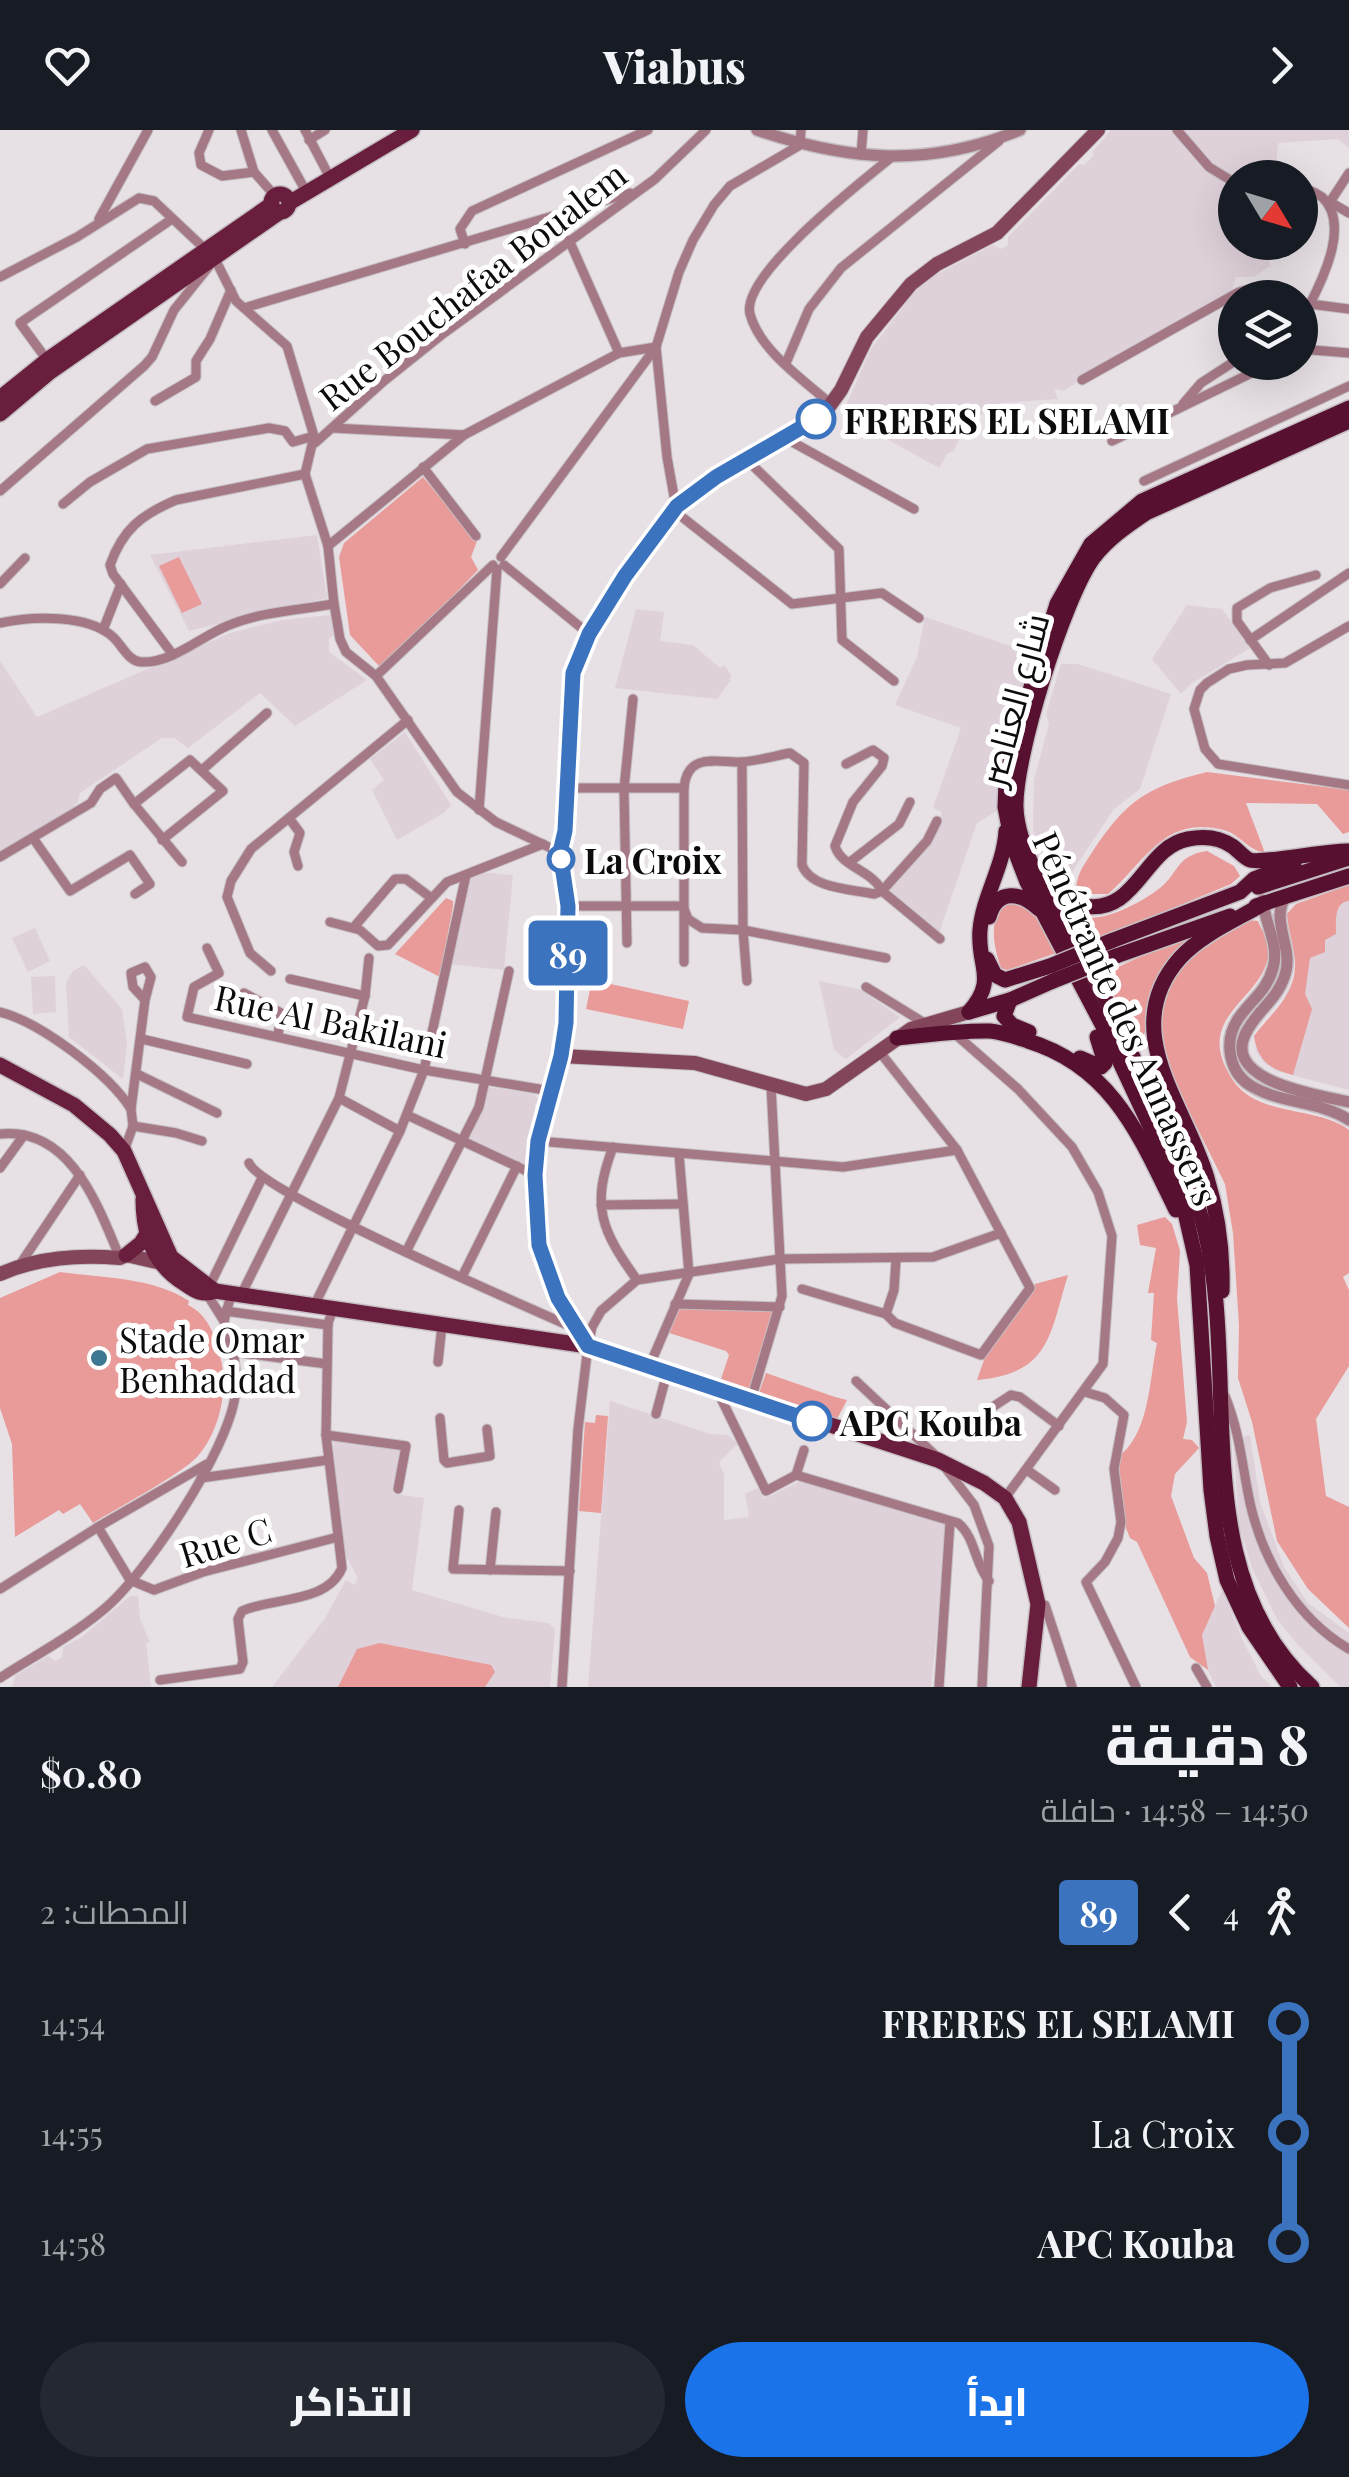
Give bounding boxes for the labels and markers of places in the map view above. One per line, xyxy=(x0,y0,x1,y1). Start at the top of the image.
place label: FRERES EL SELAMI xyxy=(844,396,1170,443)
marker: FRERES EL SELAMI xyxy=(797,400,835,438)
place label: La Croix xyxy=(584,836,722,883)
marker: La Croix xyxy=(548,846,574,872)
place label: Stade Omar Benhaddad xyxy=(119,1315,305,1402)
marker: Stade Omar Benhaddad xyxy=(88,1347,110,1369)
place label: APC Kouba xyxy=(839,1398,1022,1445)
marker: APC Kouba xyxy=(793,1402,831,1440)

